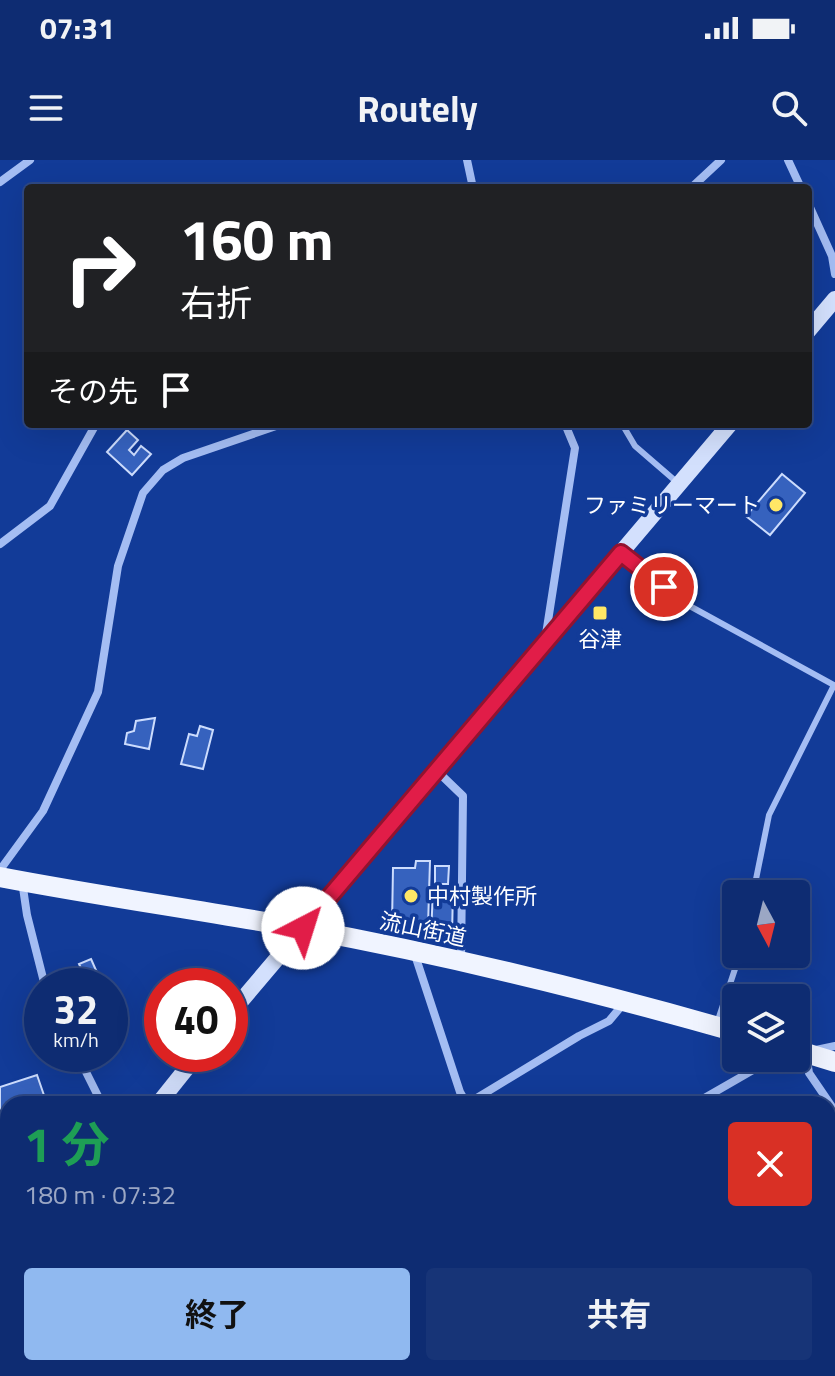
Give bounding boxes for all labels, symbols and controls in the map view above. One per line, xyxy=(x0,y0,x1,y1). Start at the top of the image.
text: 07:31 xyxy=(40,5,115,51)
text: Routely xyxy=(357,81,478,136)
icon: menu xyxy=(24,86,68,130)
icon: search xyxy=(767,86,811,130)
text: 160 m xyxy=(180,197,333,282)
icon: right xyxy=(48,216,152,320)
text: 右折 xyxy=(180,275,252,330)
text: その先 xyxy=(48,368,138,414)
icon: arrive xyxy=(154,368,198,412)
place label: ファミリーマート xyxy=(584,488,760,522)
marker: ファミリーマート xyxy=(767,496,785,514)
pin xyxy=(630,553,698,621)
icon: arrive xyxy=(642,565,686,609)
marker: 谷津 xyxy=(591,604,609,622)
place label: 谷津 xyxy=(578,622,622,656)
place label: 中村製作所 xyxy=(427,879,537,913)
north arrow xyxy=(722,880,810,968)
map controls xyxy=(722,880,810,1072)
position arrow xyxy=(261,886,345,970)
marker: 中村製作所 xyxy=(402,887,420,905)
street label: 流山街道 xyxy=(376,903,470,955)
speed limit sign: 40 xyxy=(144,968,248,1072)
text: 32 xyxy=(54,979,98,1040)
button: layers xyxy=(722,984,810,1072)
text: km/h xyxy=(53,1024,99,1055)
text: 1 分 xyxy=(24,1108,109,1181)
button: close xyxy=(728,1122,812,1206)
text: 180 m · 07:32 xyxy=(24,1175,176,1214)
button: 終了 xyxy=(24,1268,410,1360)
button: 共有 xyxy=(426,1268,812,1360)

